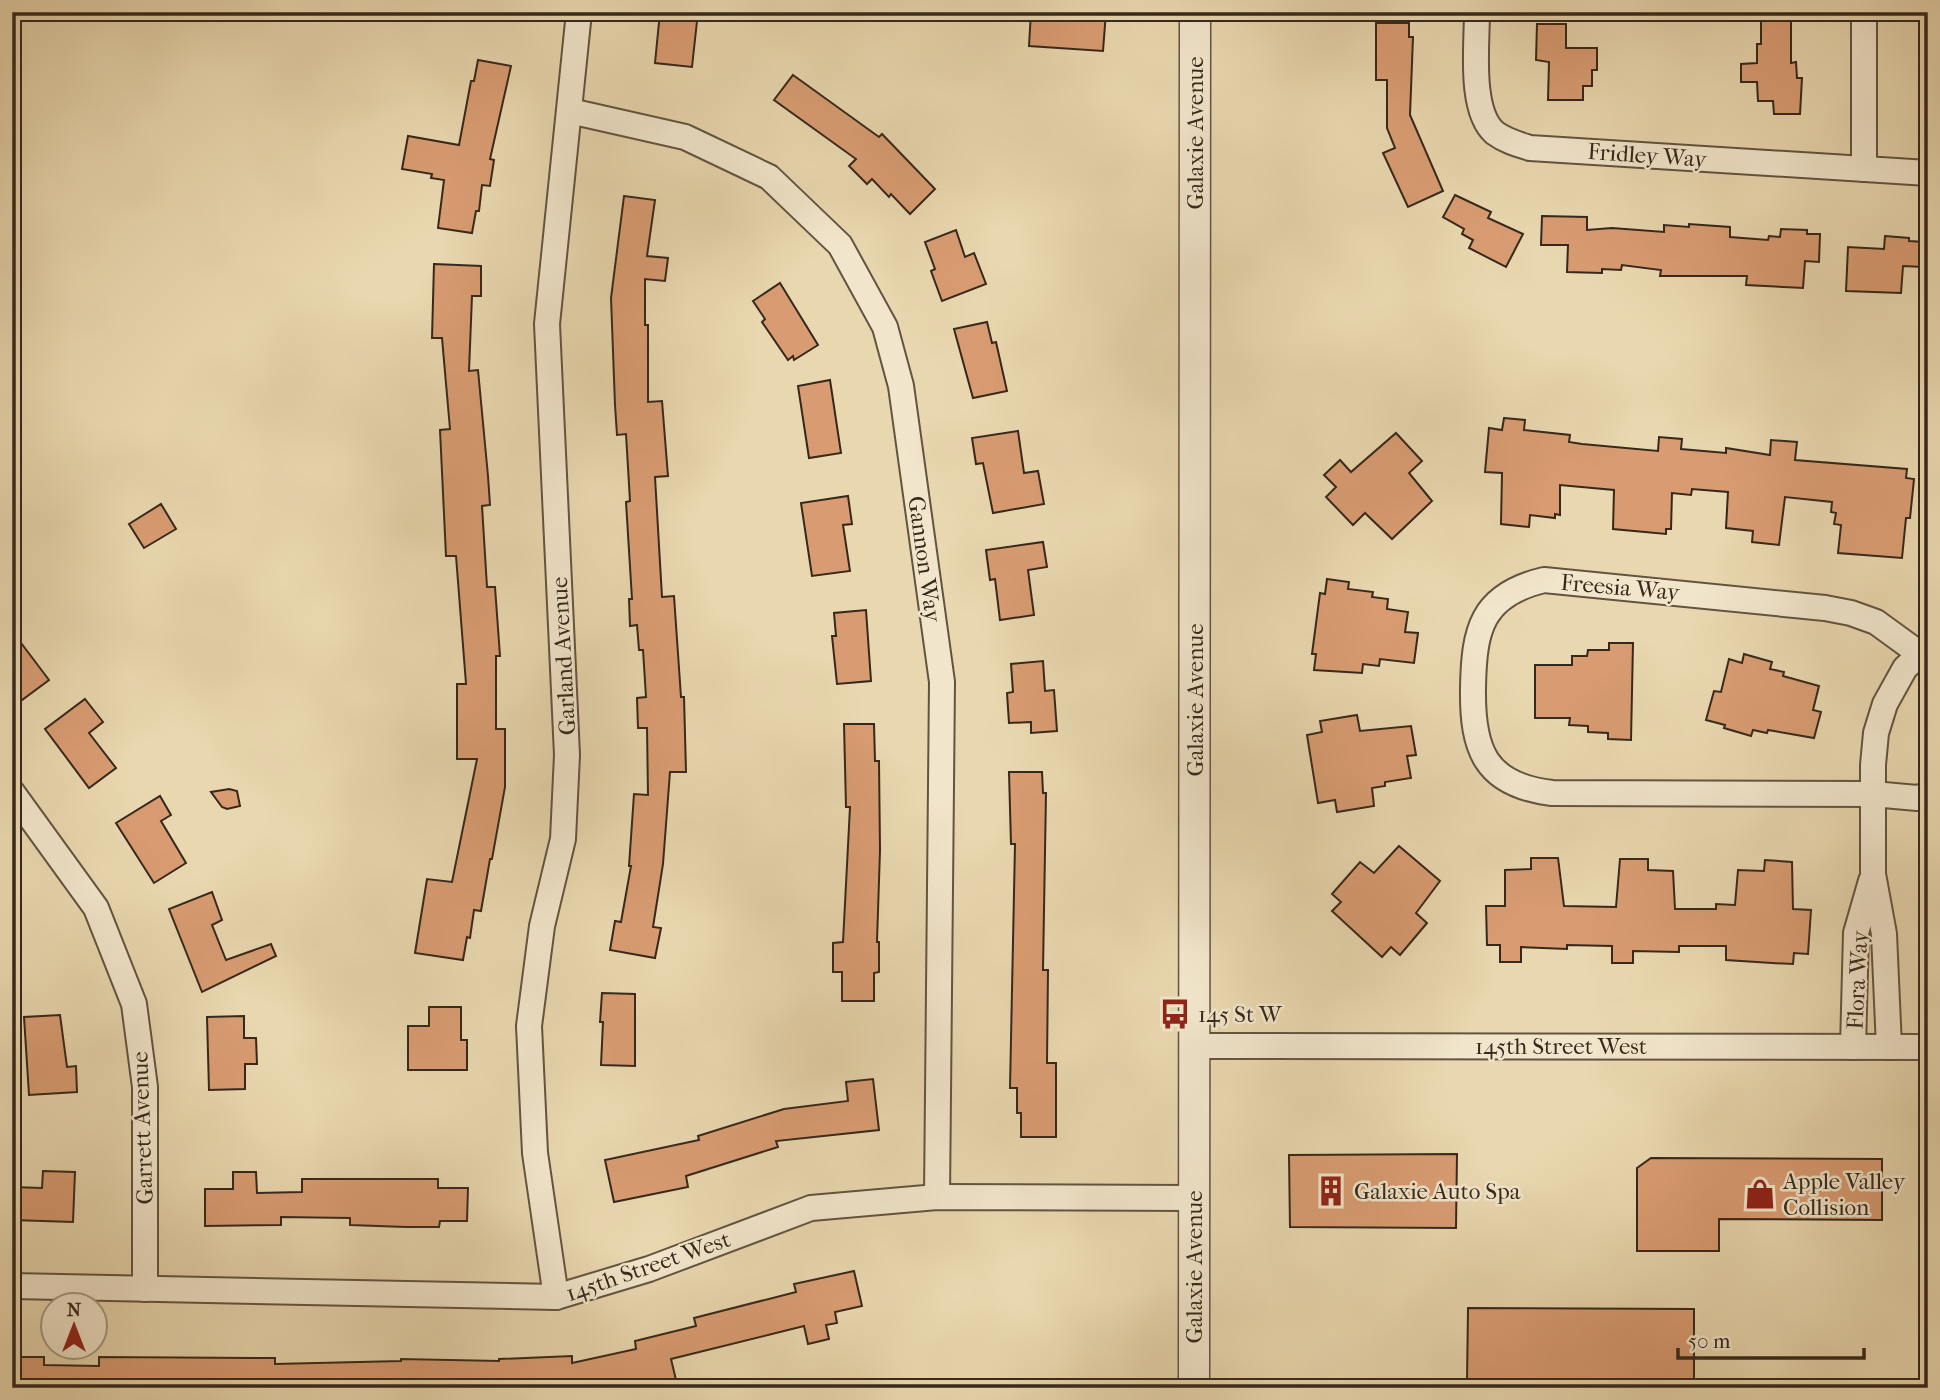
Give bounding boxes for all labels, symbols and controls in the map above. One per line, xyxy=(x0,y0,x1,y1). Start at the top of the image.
street label: Galaxie Avenue xyxy=(1182,56,1209,210)
street label: Fridley Way xyxy=(1587,138,1708,173)
street label: Gannon Way xyxy=(902,494,947,624)
street label: Freesia Way xyxy=(1559,569,1681,606)
street label: Garland Avenue xyxy=(546,576,581,736)
street label: Galaxie Avenue xyxy=(1182,623,1209,777)
street label: Flora Way xyxy=(1841,929,1874,1030)
bus stop icon: 145 St W xyxy=(1158,997,1192,1031)
place label: 145 St W xyxy=(1198,1001,1283,1028)
street label: 145th Street West xyxy=(1475,1033,1647,1060)
street label: Garrett Avenue xyxy=(126,1051,159,1205)
place label: Apple Valley Collision xyxy=(1782,1168,1906,1221)
building icon: Galaxie Auto Spa xyxy=(1314,1174,1348,1208)
shop icon: Apple Valley Collision xyxy=(1743,1177,1777,1211)
place label: Galaxie Auto Spa xyxy=(1354,1178,1521,1205)
street label: Galaxie Avenue xyxy=(1181,1190,1208,1344)
street label: 145th Street West xyxy=(562,1226,734,1307)
north arrow xyxy=(38,1292,108,1362)
text: N xyxy=(67,1299,82,1321)
scale bar xyxy=(1678,1316,1863,1360)
text: 50 m xyxy=(1688,1329,1731,1353)

